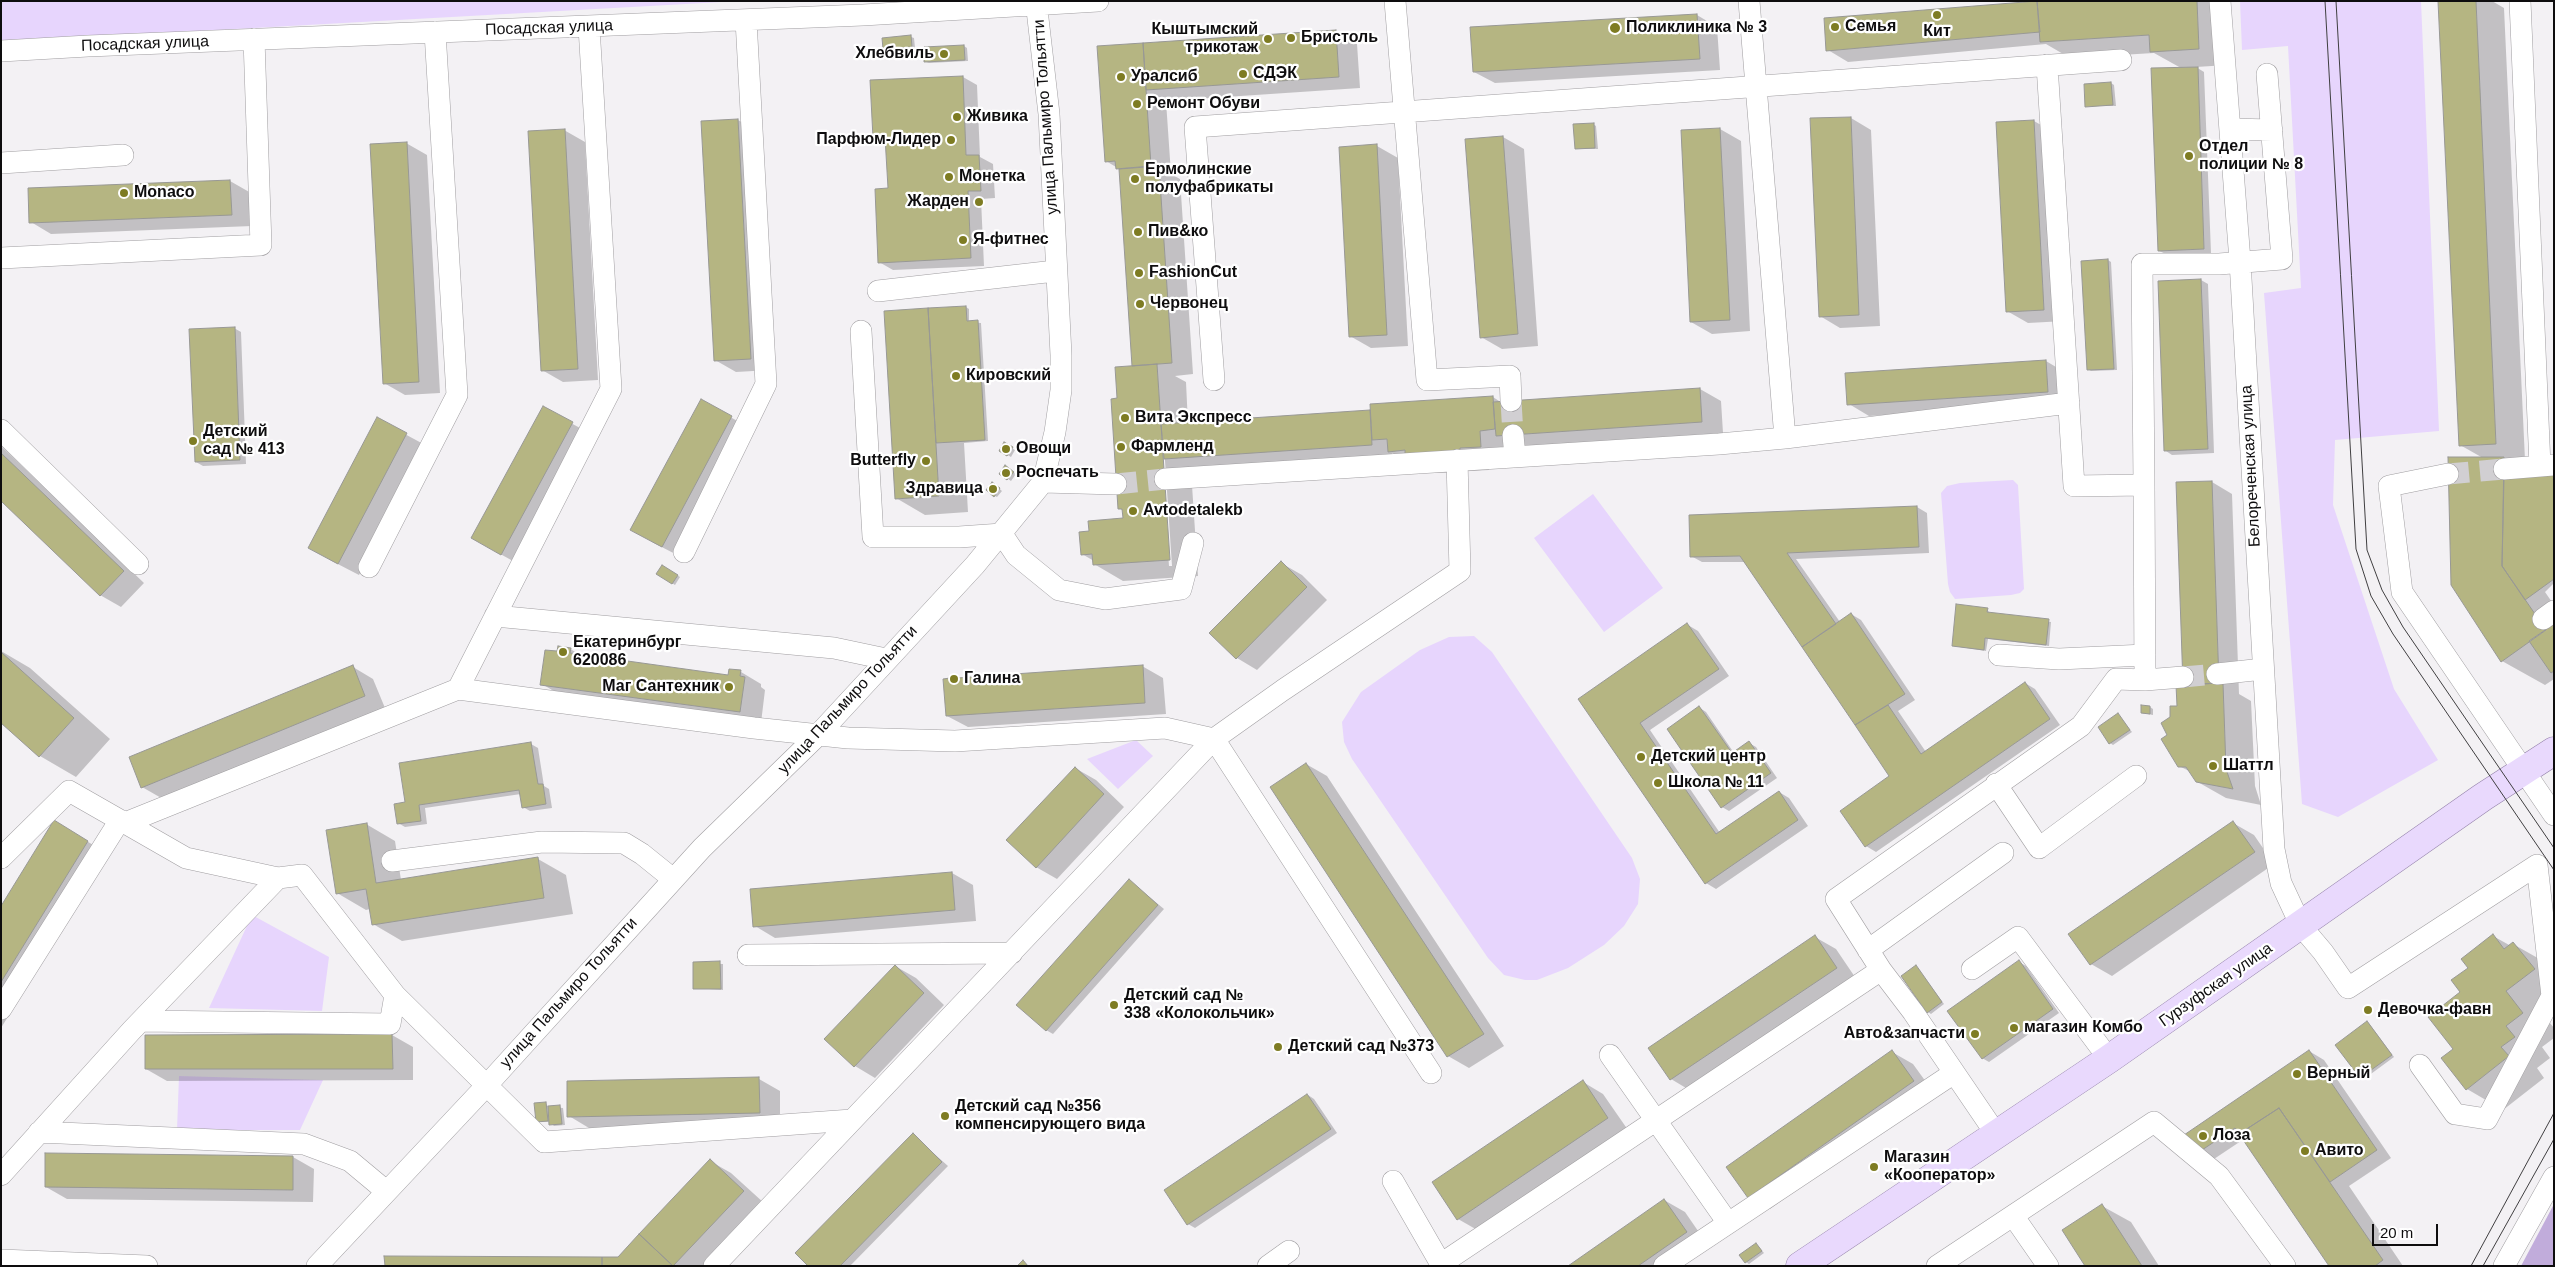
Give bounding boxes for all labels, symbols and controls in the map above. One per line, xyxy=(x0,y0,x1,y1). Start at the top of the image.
marker: Кит xyxy=(1931,9,1943,21)
street label: Посадская улица xyxy=(485,16,613,40)
place label: Семья xyxy=(1845,17,1896,37)
place label: Поликлиника № 3 xyxy=(1626,18,1767,38)
street label: улица Пальмиро Тольятти xyxy=(1030,19,1062,215)
place label: Кыштымский трикотаж xyxy=(1152,20,1258,58)
marker: Поликлиника № 3 xyxy=(1608,21,1622,35)
marker: Семья xyxy=(1829,21,1841,33)
place label: Кит xyxy=(1923,22,1951,42)
place label: Бристоль xyxy=(1301,28,1378,48)
street label: Посадская улица xyxy=(81,32,209,56)
marker: Бристоль xyxy=(1285,32,1297,44)
marker: Кыштымский трикотаж xyxy=(1262,33,1274,45)
place label: Хлебвиль xyxy=(855,44,934,64)
marker: Хлебвиль xyxy=(938,48,950,60)
place label: СДЭК xyxy=(1253,64,1297,84)
place label: Уралсиб xyxy=(1131,67,1198,87)
marker: СДЭК xyxy=(1237,68,1249,80)
marker: Уралсиб xyxy=(1115,71,1127,83)
place label: Ремонт Обуви xyxy=(1147,94,1260,114)
marker: Ремонт Обуви xyxy=(1131,98,1143,110)
place label: Живика xyxy=(967,107,1028,127)
marker: Живика xyxy=(951,111,963,123)
place label: Парфюм-Лидер xyxy=(816,130,941,150)
marker: Парфюм-Лидер xyxy=(945,134,957,146)
place label: Отдел полиции № 8 xyxy=(2199,137,2303,175)
marker: Отдел полиции № 8 xyxy=(2183,150,2195,162)
place label: Ермолинские полуфабрикаты xyxy=(1145,160,1273,198)
place label: Монетка xyxy=(959,167,1025,187)
marker: Монетка xyxy=(943,171,955,183)
marker: Ермолинские полуфабрикаты xyxy=(1129,173,1141,185)
place label: Monaco xyxy=(134,183,194,203)
marker: Monaco xyxy=(118,187,130,199)
place label: Жарден xyxy=(907,192,969,212)
marker: Жарден xyxy=(973,196,985,208)
place label: Пив&ко xyxy=(1148,222,1208,242)
marker: Пив&ко xyxy=(1132,226,1144,238)
place label: Я-фитнес xyxy=(973,230,1049,250)
marker: Я-фитнес xyxy=(957,234,969,246)
place label: FashionCut xyxy=(1149,263,1237,283)
marker: FashionCut xyxy=(1133,267,1145,279)
place label: Червонец xyxy=(1150,294,1228,314)
marker: Червонец xyxy=(1134,298,1146,310)
place label: Кировский xyxy=(966,366,1051,386)
marker: Кировский xyxy=(950,370,962,382)
street label: Белореченская улица xyxy=(2237,385,2265,547)
place label: Вита Экспресс xyxy=(1135,408,1252,428)
marker: Вита Экспресс xyxy=(1119,412,1131,424)
place label: Детский сад № 413 xyxy=(203,422,285,460)
marker: Детский сад № 413 xyxy=(187,435,199,447)
place label: Фармленд xyxy=(1131,437,1214,457)
place label: Овощи xyxy=(1016,439,1071,459)
marker: Фармленд xyxy=(1115,441,1127,453)
marker: Овощи xyxy=(1000,443,1012,455)
place label: Butterfly xyxy=(850,451,916,471)
marker: Butterfly xyxy=(920,455,932,467)
place label: Роспечать xyxy=(1016,463,1099,483)
marker: Роспечать xyxy=(1000,467,1012,479)
place label: Здравица xyxy=(906,479,983,499)
marker: Здравица xyxy=(987,483,999,495)
place label: Avtodetalekb xyxy=(1143,501,1243,521)
marker: Avtodetalekb xyxy=(1127,505,1139,517)
street label: улица Пальмиро Тольятти xyxy=(774,622,922,778)
place label: Екатеринбург 620086 xyxy=(573,633,681,671)
marker: Екатеринбург 620086 xyxy=(557,646,569,658)
place label: Галина xyxy=(964,669,1020,689)
marker: Галина xyxy=(948,673,960,685)
place label: Маг Сантехник xyxy=(602,677,719,697)
marker: Маг Сантехник xyxy=(723,681,735,693)
place label: Детский центр xyxy=(1651,747,1766,767)
marker: Детский центр xyxy=(1635,751,1647,763)
place label: Шаттл xyxy=(2223,756,2274,776)
marker: Шаттл xyxy=(2207,760,2219,772)
place label: Школа № 11 xyxy=(1668,773,1764,793)
marker: Школа № 11 xyxy=(1652,777,1664,789)
street label: улица Пальмиро Тольятти xyxy=(496,914,642,1072)
street label: Гурзуфская улица xyxy=(2156,939,2276,1031)
place label: Детский сад № 338 «Колокольчик» xyxy=(1124,986,1275,1024)
marker: Детский сад № 338 «Колокольчик» xyxy=(1108,999,1120,1011)
place label: Девочка-фавн xyxy=(2378,1000,2491,1020)
marker: Девочка-фавн xyxy=(2362,1004,2374,1016)
place label: магазин Комбо xyxy=(2024,1018,2143,1038)
marker: магазин Комбо xyxy=(2008,1022,2020,1034)
place label: Авто&запчасти xyxy=(1844,1024,1965,1044)
marker: Авто&запчасти xyxy=(1969,1028,1981,1040)
place label: Детский сад №373 xyxy=(1288,1037,1434,1057)
marker: Детский сад №373 xyxy=(1272,1041,1284,1053)
place label: Верный xyxy=(2307,1064,2370,1084)
marker: Верный xyxy=(2291,1068,2303,1080)
place label: Детский сад №356 компенсирующего вида xyxy=(955,1097,1145,1135)
marker: Детский сад №356 компенсирующего вида xyxy=(939,1110,951,1122)
place label: Лоза xyxy=(2213,1126,2250,1146)
marker: Лоза xyxy=(2197,1130,2209,1142)
place label: Авито xyxy=(2315,1141,2364,1161)
marker: Авито xyxy=(2299,1145,2311,1157)
place label: Магазин «Кооператор» xyxy=(1884,1148,1996,1186)
marker: Магазин «Кооператор» xyxy=(1868,1161,1880,1173)
scale bar xyxy=(2375,1214,2441,1246)
text: 20 m xyxy=(2380,1224,2413,1241)

